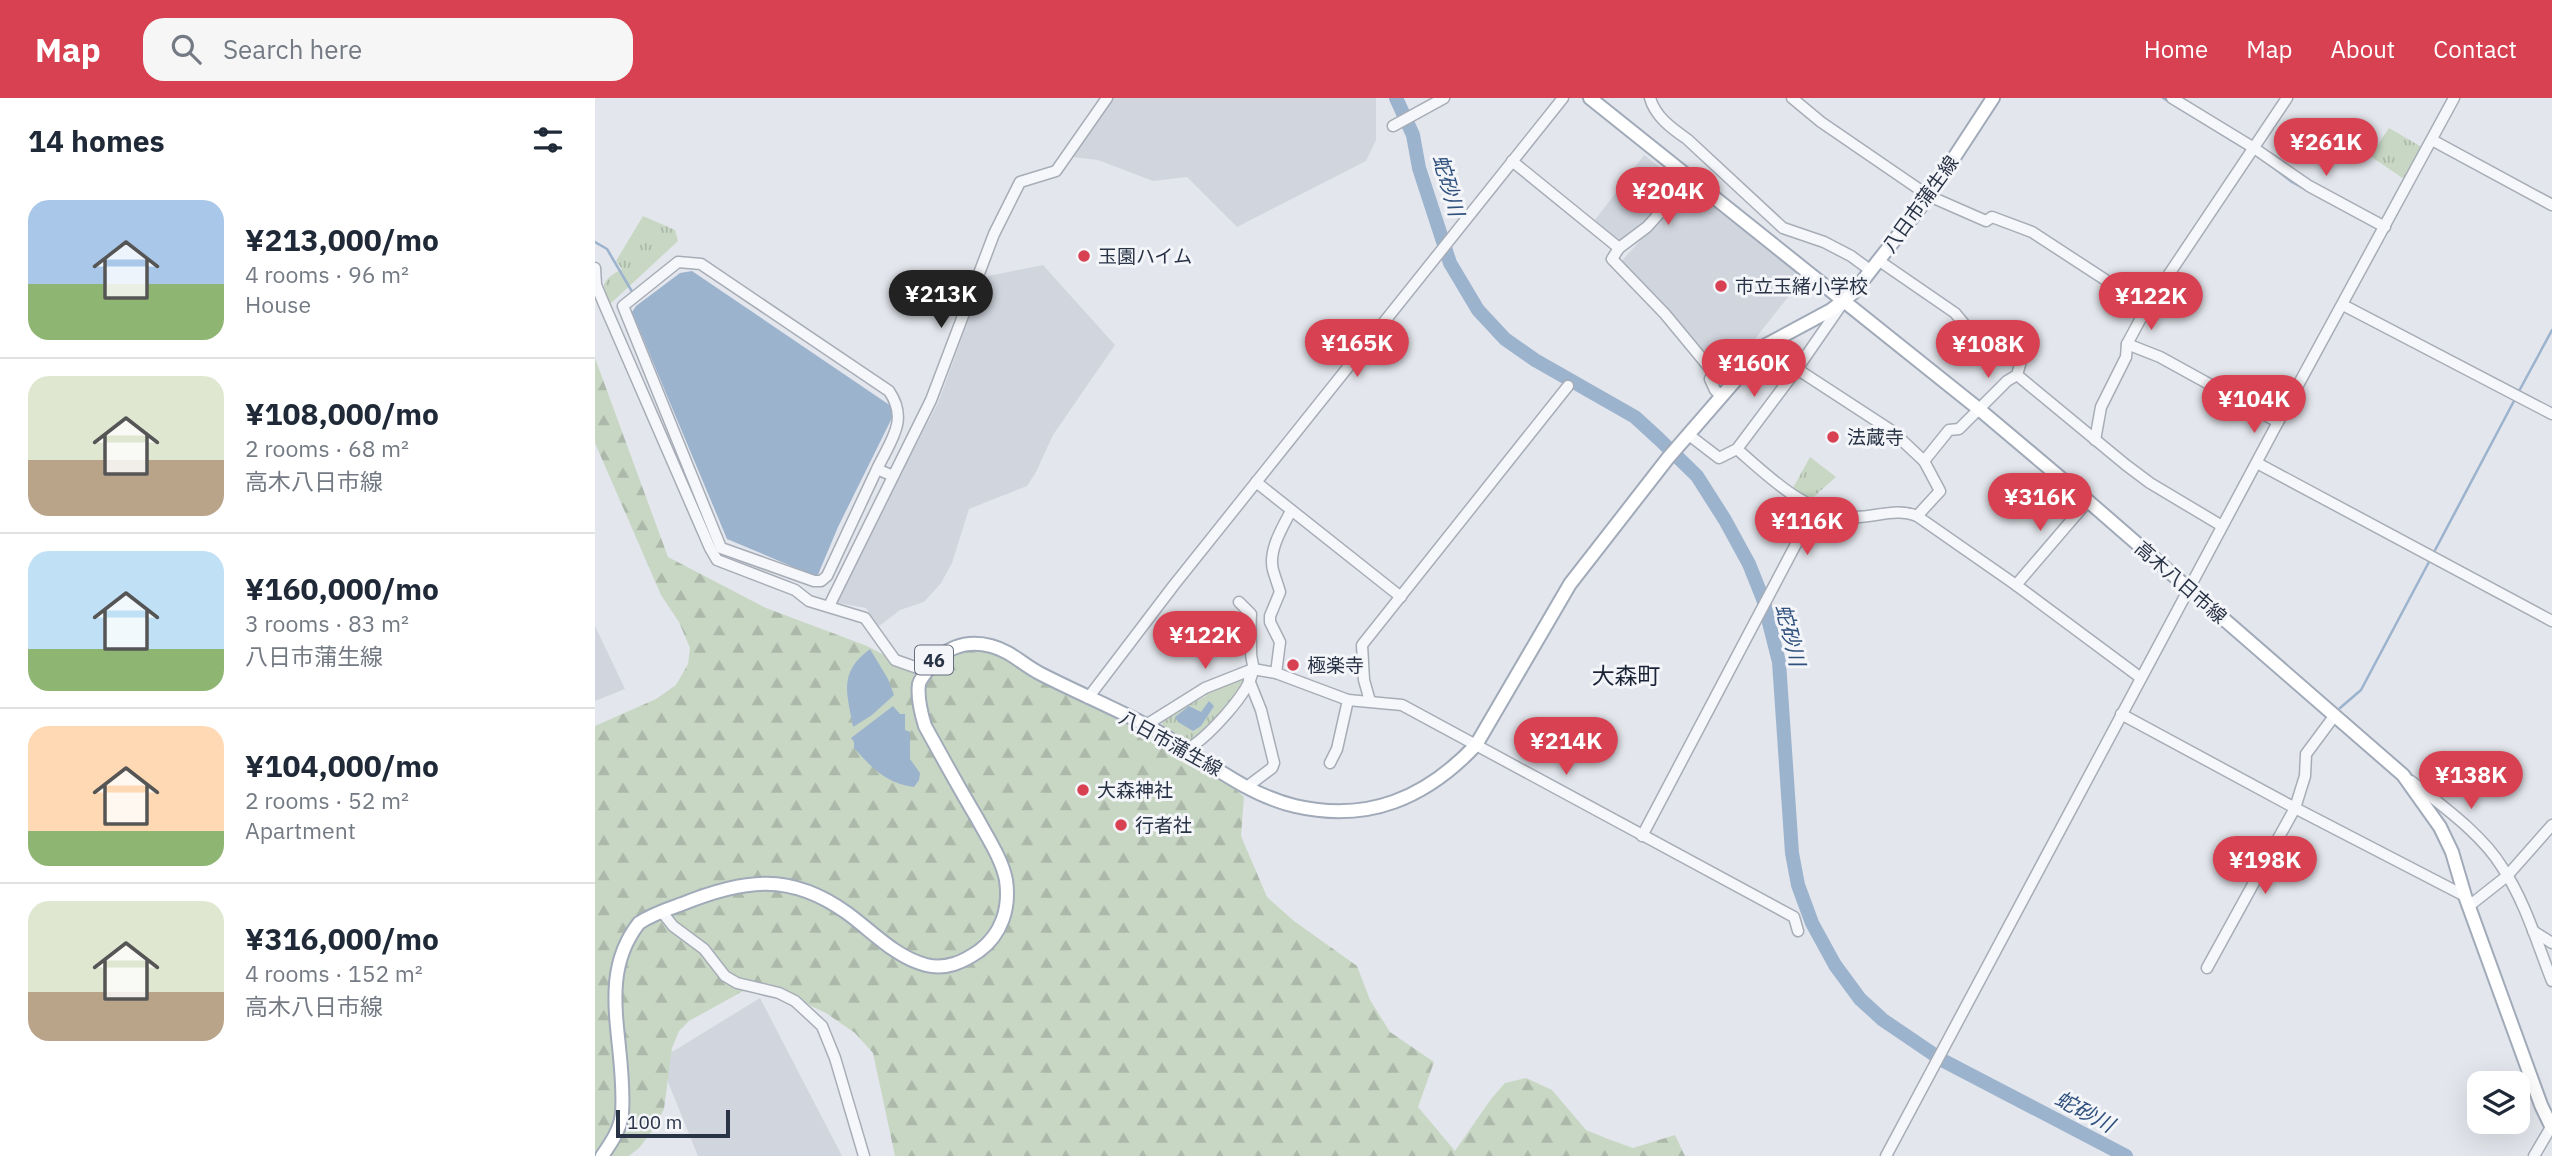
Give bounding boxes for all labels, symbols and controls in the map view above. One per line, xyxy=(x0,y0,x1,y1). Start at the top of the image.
search box xyxy=(143,18,633,81)
text: Map xyxy=(35,28,101,71)
icon: search xyxy=(167,30,205,68)
text: Search here xyxy=(223,32,362,66)
text: Home xyxy=(2144,33,2208,65)
text: Map xyxy=(2246,33,2292,65)
text: About xyxy=(2330,33,2395,65)
text: Contact xyxy=(2433,33,2517,65)
pin: ¥261K xyxy=(2277,118,2375,178)
text: 14 homes xyxy=(28,121,165,160)
icon: filters xyxy=(529,121,567,159)
text: ¥261K xyxy=(2290,126,2362,156)
water label: 蛇砂川 xyxy=(1427,151,1472,221)
street label: 八日市蒲生線 xyxy=(1877,151,1963,257)
pin: ¥204K xyxy=(1619,167,1717,227)
text: ¥204K xyxy=(1632,175,1704,205)
text: ¥213,000/mo xyxy=(245,220,439,259)
icon: home xyxy=(84,228,168,312)
place label: 玉園ハイム xyxy=(1098,244,1192,268)
marker: 玉園ハイム xyxy=(1076,248,1092,264)
text: 4 rooms · 96 m² xyxy=(245,259,409,289)
pin: ¥213K xyxy=(892,271,990,330)
pin: ¥122K xyxy=(2102,272,2200,332)
place label: 市立玉緒小学校 xyxy=(1735,274,1868,298)
text: ¥213K xyxy=(905,278,977,308)
marker: 市立玉緒小学校 xyxy=(1713,278,1729,294)
text: ¥122K xyxy=(2115,280,2187,310)
text: House xyxy=(245,289,311,319)
pin: ¥165K xyxy=(1308,320,1406,379)
pin: ¥108K xyxy=(1939,320,2037,380)
text: ¥165K xyxy=(1321,327,1393,357)
text: ¥108K xyxy=(1952,328,2024,358)
pin: ¥160K xyxy=(1705,340,1803,399)
text: ¥160K xyxy=(1718,347,1790,377)
pin: ¥104K xyxy=(2205,376,2303,435)
text: ¥104K xyxy=(2218,383,2290,413)
text: ¥108,000/mo xyxy=(245,394,439,433)
icon: home xyxy=(84,404,168,488)
place label: 法蔵寺 xyxy=(1847,425,1904,449)
marker: 法蔵寺 xyxy=(1825,429,1841,445)
text: 2 rooms · 68 m² xyxy=(245,433,409,463)
text: 高木八日市線 xyxy=(245,466,383,496)
pin: ¥316K xyxy=(1991,474,2089,533)
text: ¥316K xyxy=(2004,481,2076,511)
pin: ¥116K xyxy=(1758,498,1856,557)
text: ¥116K xyxy=(1771,505,1843,535)
street label: 高木八日市線 xyxy=(2130,536,2232,628)
text: ¥160,000/mo xyxy=(245,569,439,608)
icon: home xyxy=(84,579,168,663)
water label: 蛇砂川 xyxy=(1770,601,1813,671)
text: 3 rooms · 83 m² xyxy=(245,608,409,638)
pin: ¥122K xyxy=(1156,612,1254,671)
text: ¥122K xyxy=(1169,619,1241,649)
text: 八日市蒲生線 xyxy=(245,641,383,671)
road number: 46 xyxy=(915,646,953,674)
place label: 極楽寺 xyxy=(1307,653,1364,677)
marker: 極楽寺 xyxy=(1285,657,1301,673)
district label: 大森町 xyxy=(1592,660,1661,690)
street label: 八日市蒲生線 xyxy=(1115,705,1227,781)
pin: ¥214K xyxy=(1517,718,1615,777)
text: ¥214K xyxy=(1530,725,1602,755)
text: ¥104,000/mo xyxy=(245,746,439,785)
pin: ¥138K xyxy=(2422,752,2520,811)
icon: home xyxy=(84,754,168,838)
text: ¥138K xyxy=(2435,759,2507,789)
place label: 大森神社 xyxy=(1097,778,1173,802)
marker: 大森神社 xyxy=(1075,782,1091,798)
text: 2 rooms · 52 m² xyxy=(245,785,409,815)
place label: 行者社 xyxy=(1135,813,1192,837)
text: Apartment xyxy=(245,815,356,845)
marker: 行者社 xyxy=(1113,817,1129,833)
pin: ¥198K xyxy=(2216,836,2314,896)
text: ¥198K xyxy=(2229,844,2301,874)
text: ¥316,000/mo xyxy=(245,919,439,958)
icon: home xyxy=(84,929,168,1013)
text: 4 rooms · 152 m² xyxy=(245,958,423,988)
text: 高木八日市線 xyxy=(245,991,383,1021)
map controls xyxy=(2467,1071,2530,1134)
button: layers xyxy=(2467,1071,2530,1134)
water label: 蛇砂川 xyxy=(2051,1084,2121,1139)
scale bar xyxy=(616,1107,730,1139)
text: 100 m xyxy=(627,1110,682,1134)

